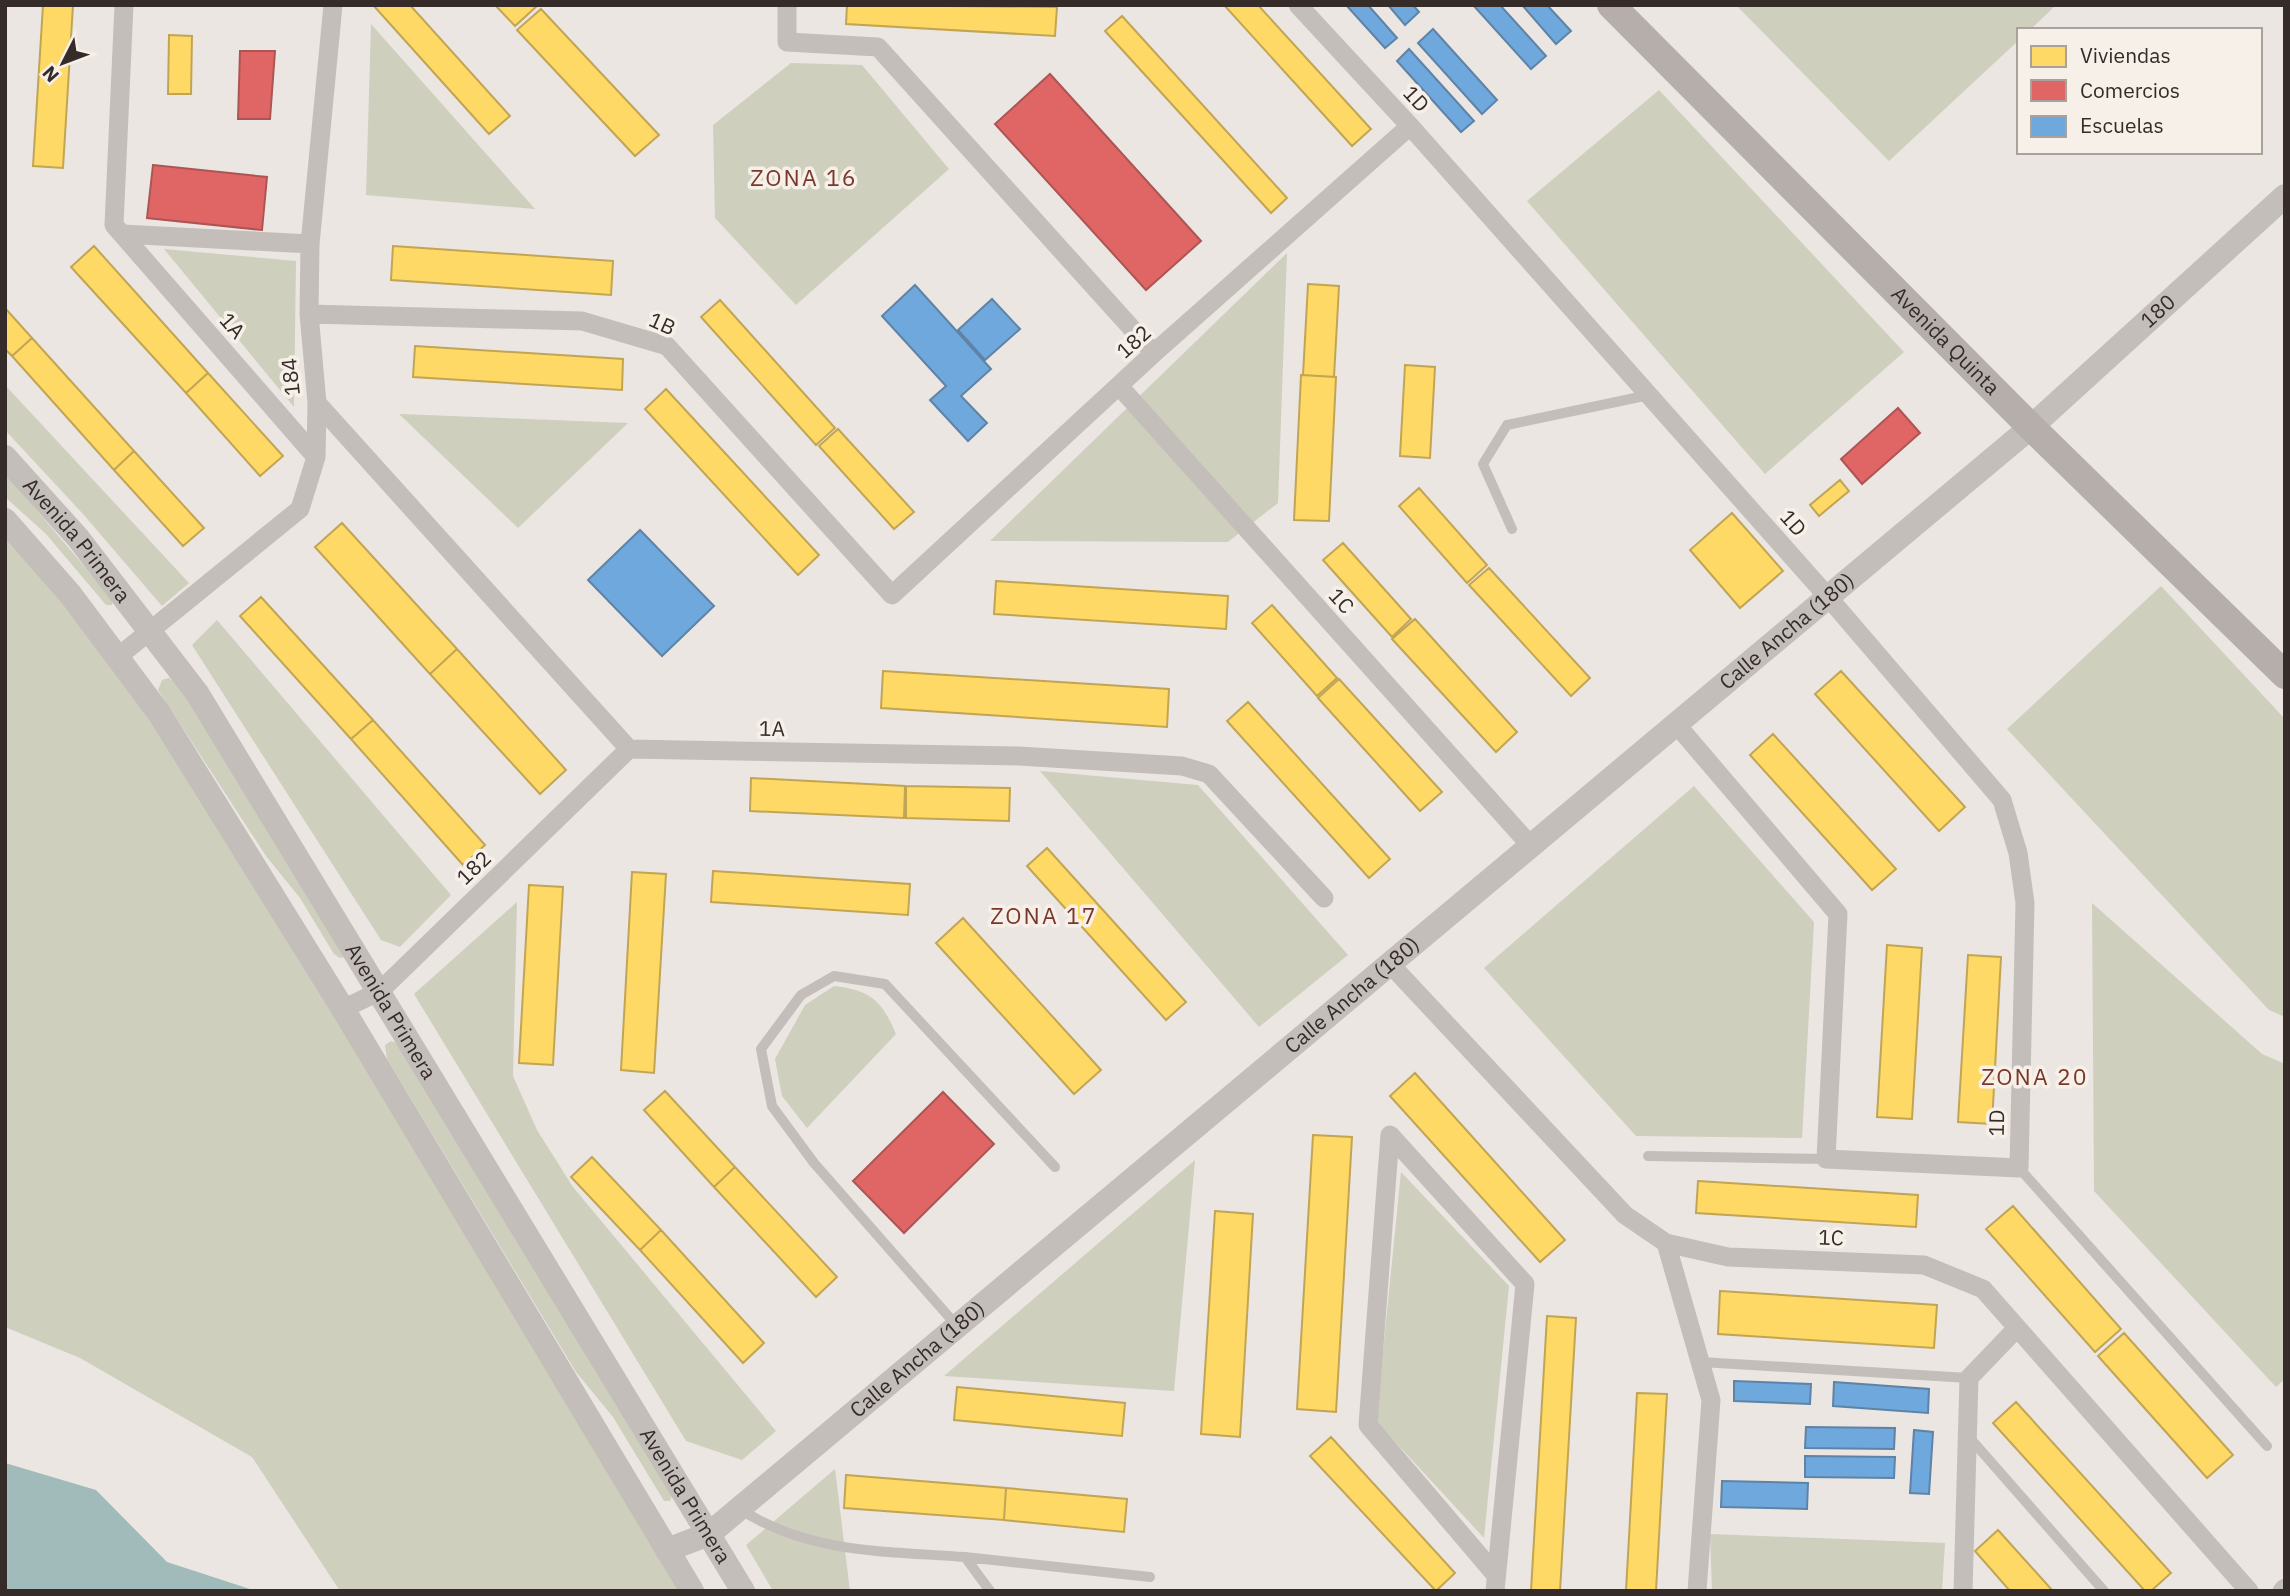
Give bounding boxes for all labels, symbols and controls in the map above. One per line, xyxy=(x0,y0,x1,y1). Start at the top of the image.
north arrow xyxy=(28,28,98,98)
legend xyxy=(2017,28,2262,154)
text: Viviendas xyxy=(2080,41,2171,69)
text: N xyxy=(37,61,64,88)
text: Comercios xyxy=(2080,76,2180,104)
street label: 1D xyxy=(1397,79,1436,118)
text: Escuelas xyxy=(2080,111,2164,139)
district label: ZONA 16 xyxy=(750,162,858,192)
street label: Avenida Quinta xyxy=(1886,280,2006,401)
street label: 180 xyxy=(2134,288,2181,334)
street label: 1B xyxy=(645,305,680,341)
street label: 1A xyxy=(214,306,252,344)
street label: 182 xyxy=(1110,318,1157,364)
street label: 184 xyxy=(274,357,306,397)
street label: Avenida Primera xyxy=(17,471,138,608)
street label: 1D xyxy=(1774,503,1813,542)
street label: Calle Ancha (180) xyxy=(1713,566,1860,695)
street label: 1C xyxy=(1323,581,1361,619)
street label: 1A xyxy=(759,714,785,742)
street label: 182 xyxy=(450,844,497,890)
district label: ZONA 17 xyxy=(990,900,1098,930)
street label: Calle Ancha (180) xyxy=(1278,930,1425,1059)
street label: Avenida Primera xyxy=(339,938,444,1084)
district label: ZONA 20 xyxy=(1981,1061,2089,1091)
street label: 1D xyxy=(1982,1109,2010,1137)
street label: 1C xyxy=(1818,1223,1844,1251)
street label: Calle Ancha (180) xyxy=(844,1294,990,1423)
street label: Avenida Primera xyxy=(634,1422,738,1569)

